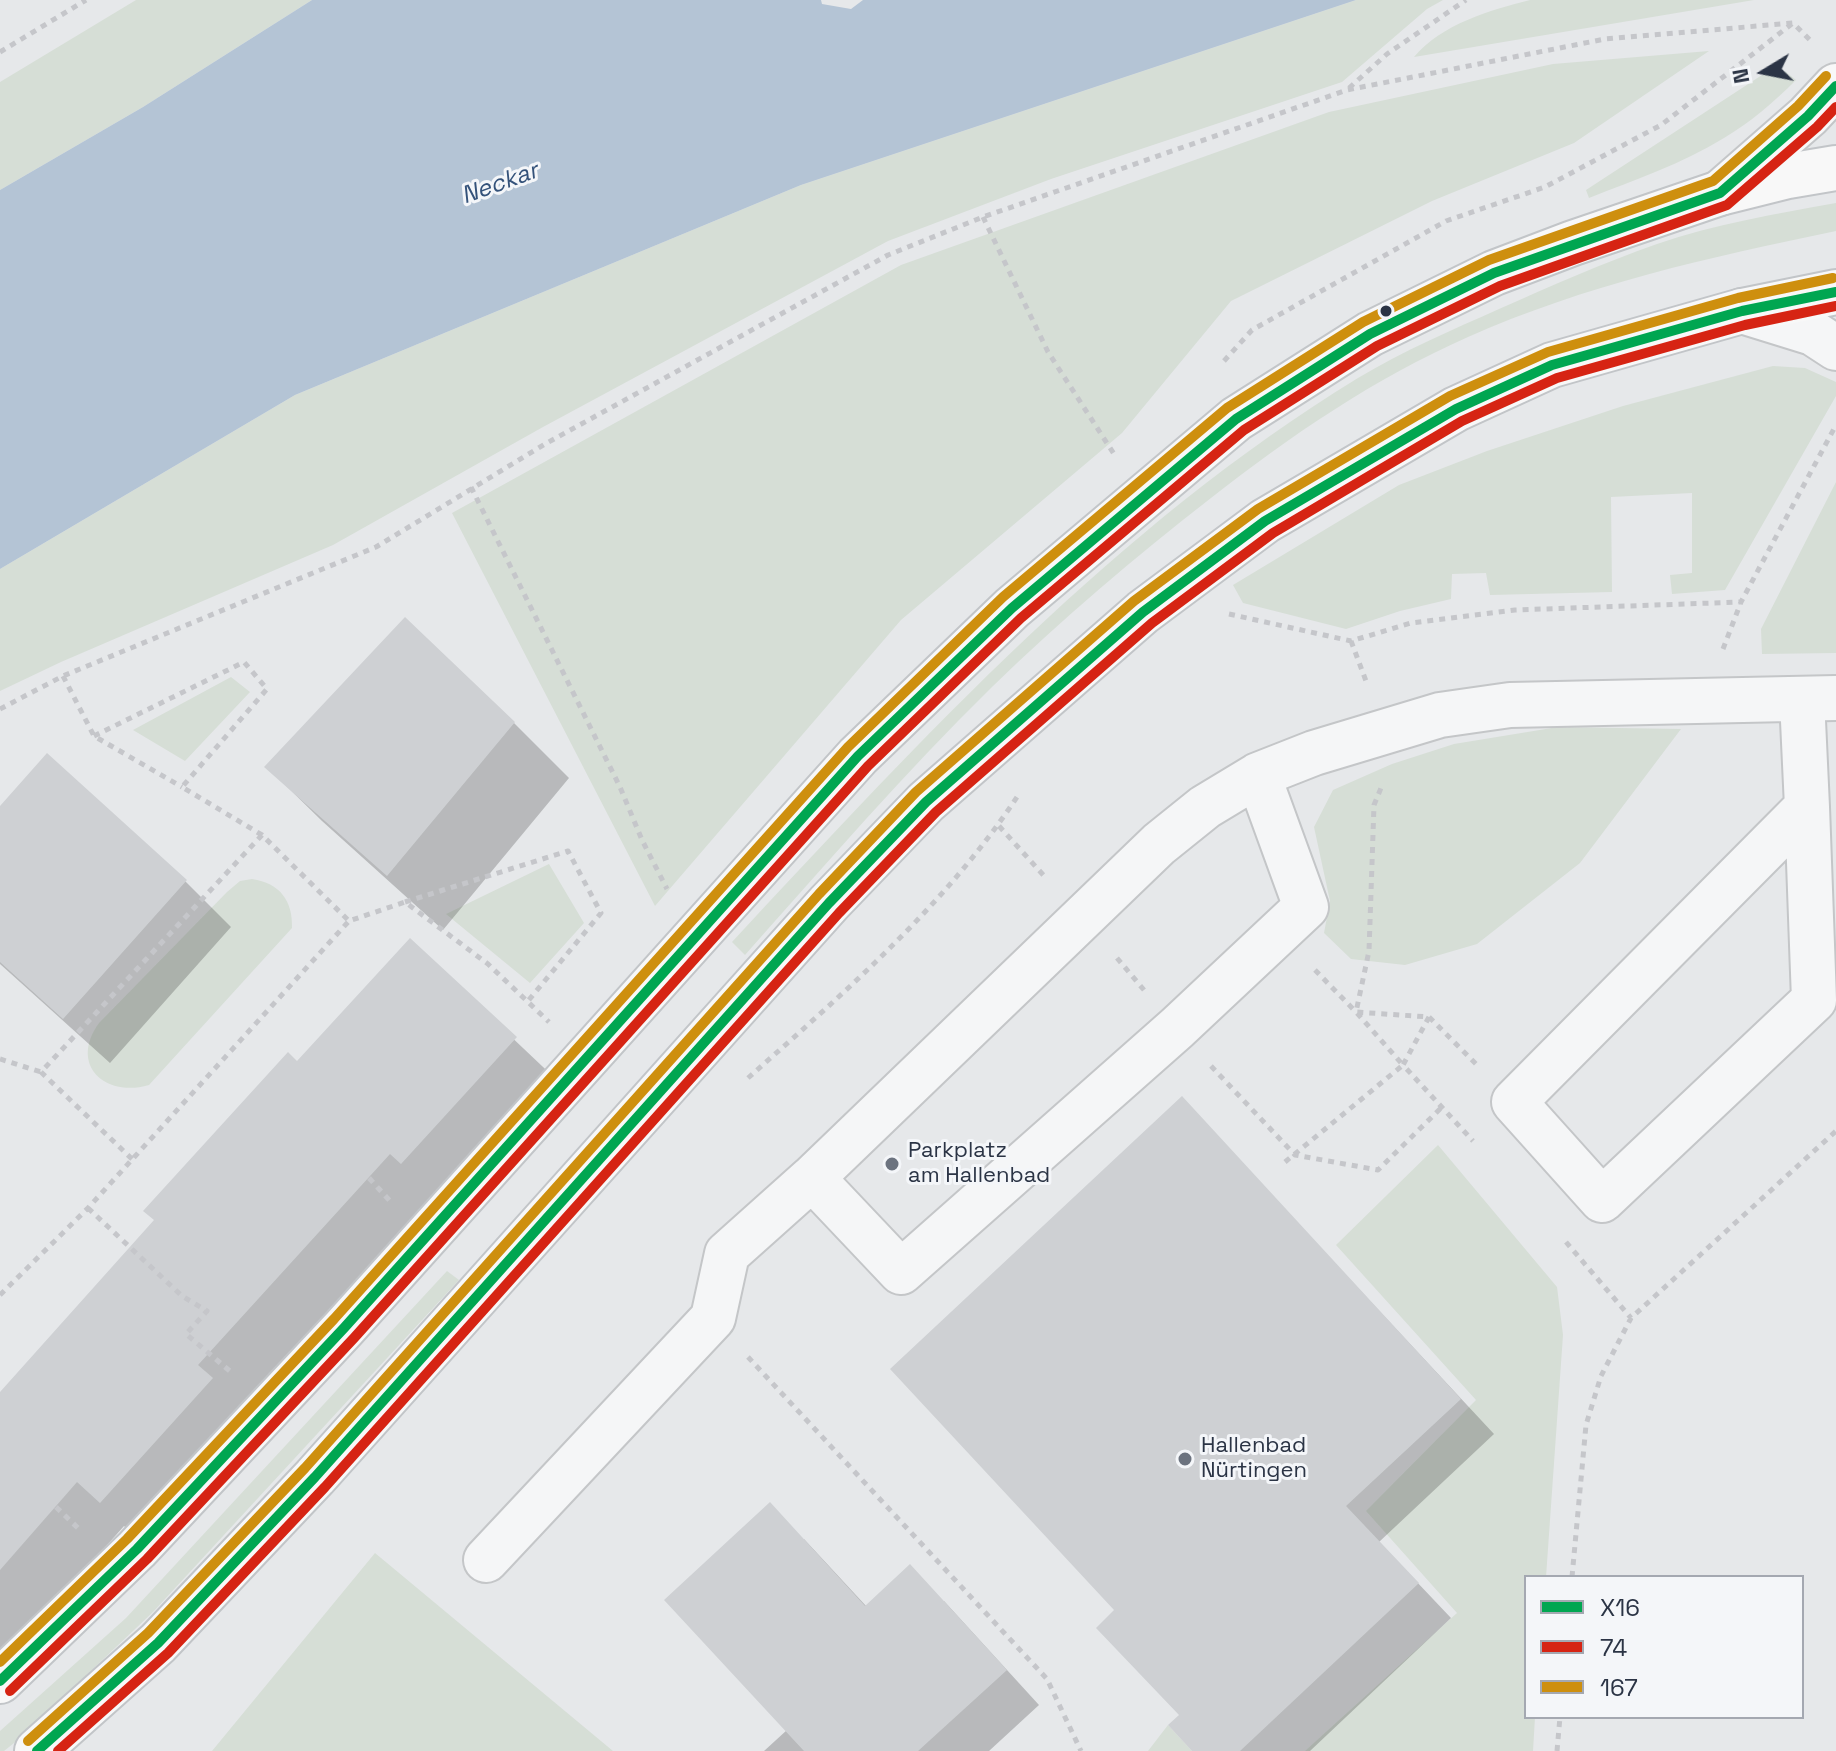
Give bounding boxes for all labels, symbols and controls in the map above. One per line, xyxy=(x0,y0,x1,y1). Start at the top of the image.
north arrow xyxy=(1724,32,1804,112)
text: N xyxy=(1725,66,1755,86)
water label: Neckar xyxy=(457,157,543,211)
unlabelled marker xyxy=(1378,303,1394,319)
place label: Parkplatz am Hallenbad xyxy=(908,1138,1050,1190)
marker: Parkplatz am Hallenbad xyxy=(883,1155,901,1173)
place label: Hallenbad Nürtingen xyxy=(1201,1433,1307,1484)
marker: Hallenbad Nürtingen xyxy=(1176,1450,1194,1468)
legend xyxy=(1524,1575,1804,1719)
text: X16 xyxy=(1600,1592,1640,1623)
text: 74 xyxy=(1600,1632,1627,1663)
text: 167 xyxy=(1600,1672,1638,1703)

